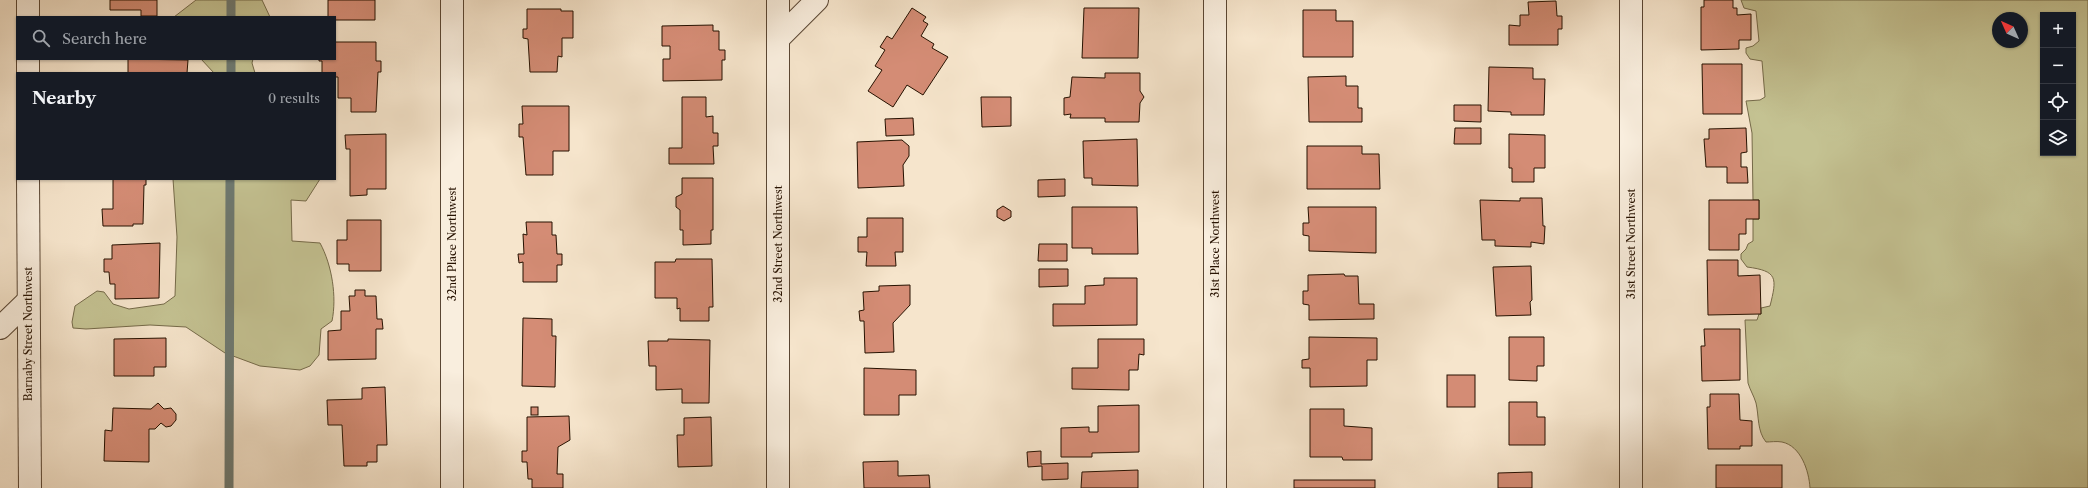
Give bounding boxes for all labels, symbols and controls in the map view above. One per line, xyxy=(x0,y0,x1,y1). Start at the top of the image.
north arrow xyxy=(1992,12,2028,48)
map controls xyxy=(2040,12,2076,156)
button: + xyxy=(2040,12,2076,48)
search box xyxy=(16,16,336,60)
icon: search xyxy=(30,27,52,49)
text: Search here xyxy=(62,29,147,48)
button: − xyxy=(2040,48,2076,84)
button: locate xyxy=(2040,84,2076,120)
text: Nearby xyxy=(32,88,96,108)
text: 0 results xyxy=(268,90,320,106)
button: layers xyxy=(2040,120,2076,156)
street label: 32nd Street Northwest xyxy=(771,185,785,303)
street label: 32nd Place Northwest xyxy=(445,187,459,301)
street label: 31st Street Northwest xyxy=(1624,189,1638,299)
street label: 31st Place Northwest xyxy=(1208,190,1222,298)
street label: Barnaby Street Northwest xyxy=(21,267,35,401)

